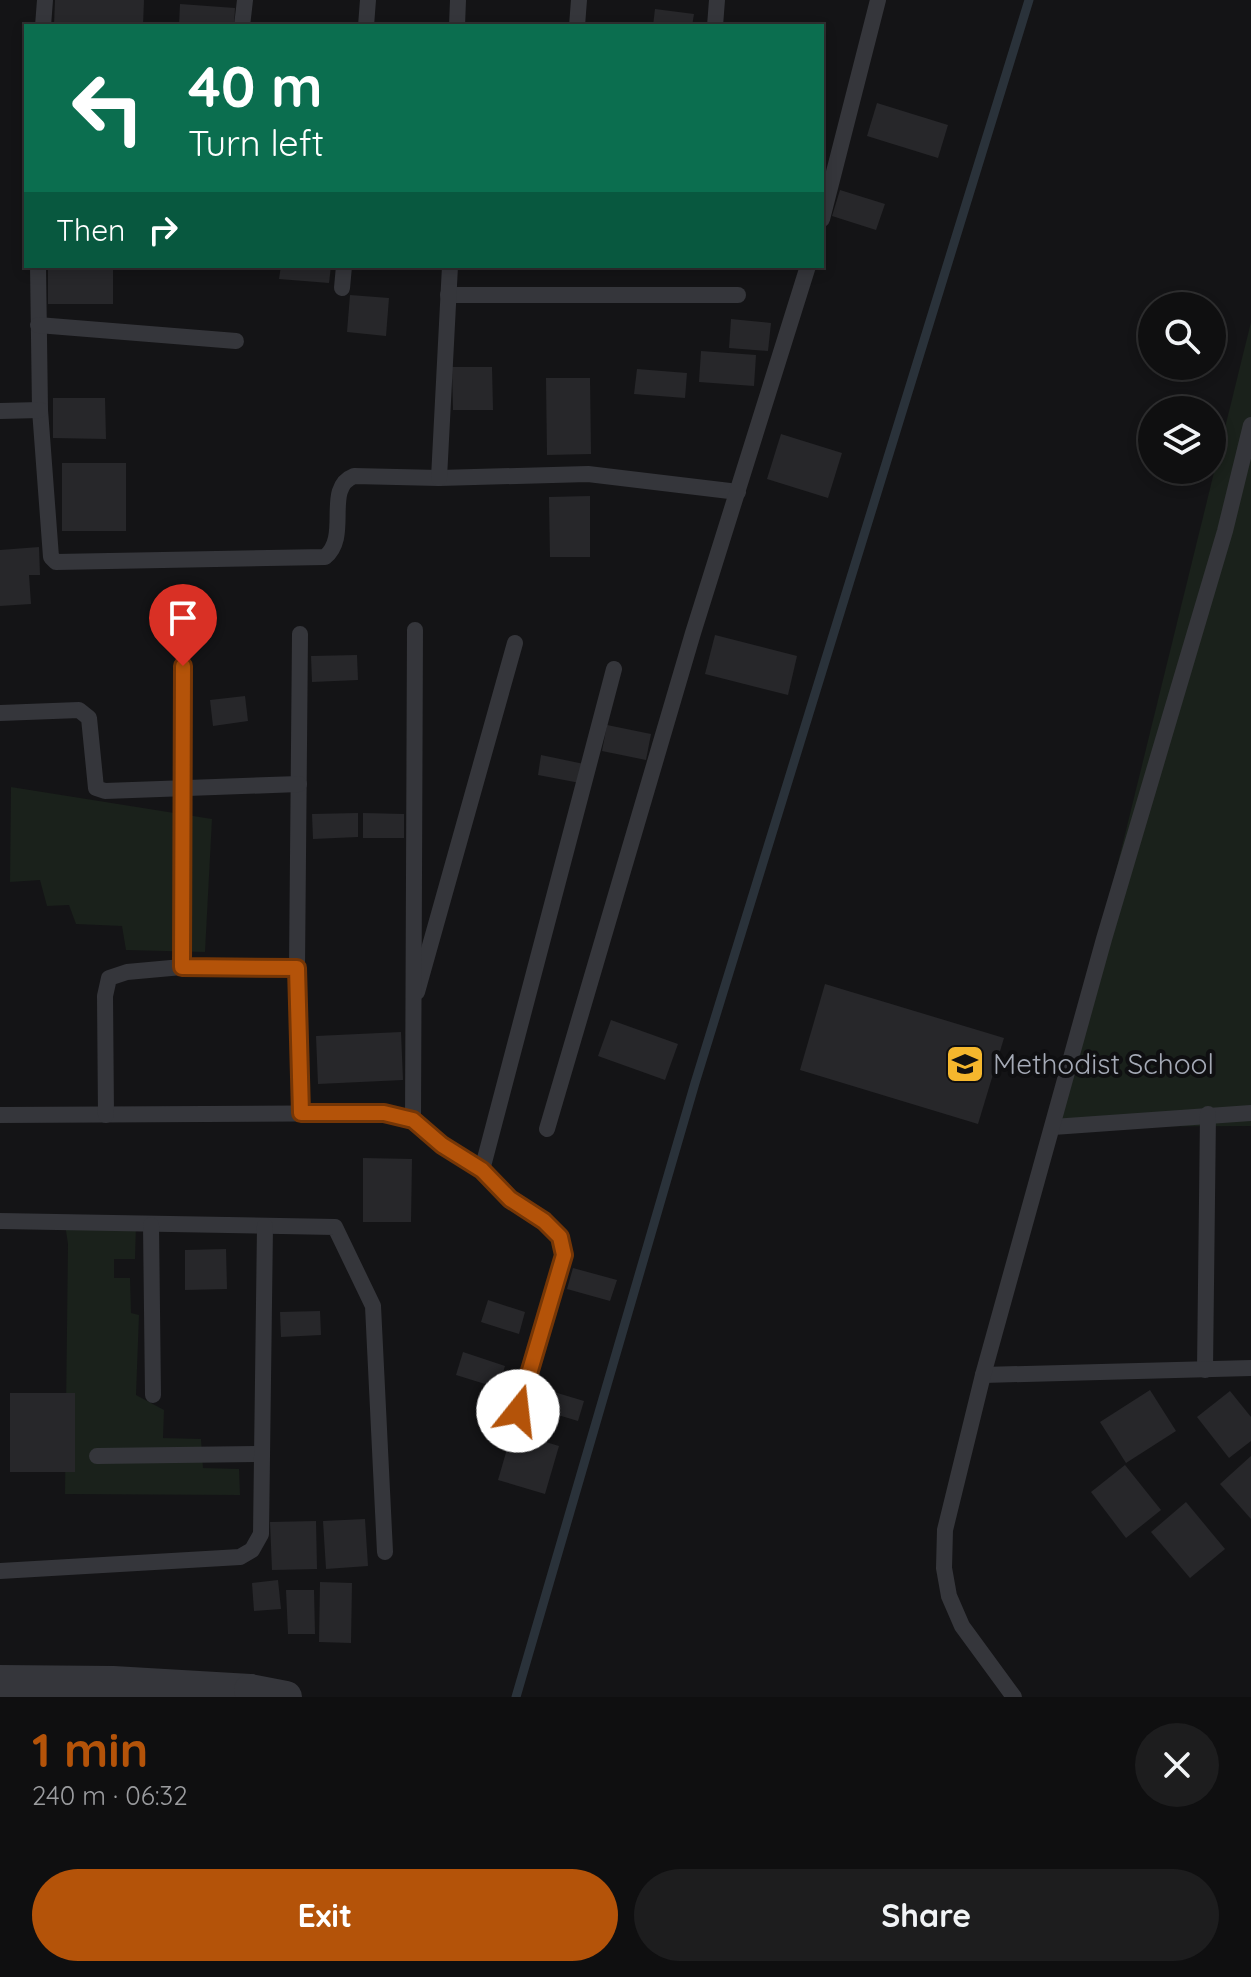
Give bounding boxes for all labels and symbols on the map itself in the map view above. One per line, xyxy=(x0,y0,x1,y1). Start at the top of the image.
pin xyxy=(149,584,217,666)
school or university icon: Methodist School xyxy=(944,1043,986,1085)
place label: Methodist School xyxy=(993,1046,1214,1081)
position arrow xyxy=(476,1369,560,1453)

